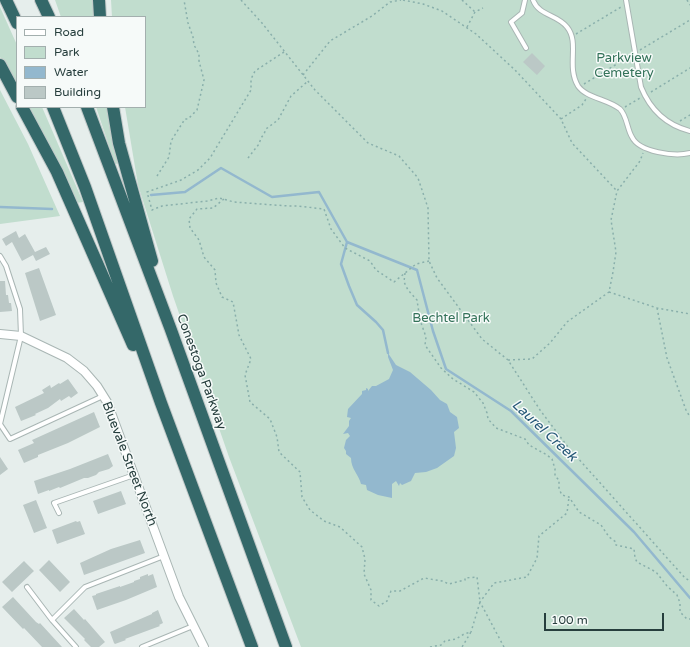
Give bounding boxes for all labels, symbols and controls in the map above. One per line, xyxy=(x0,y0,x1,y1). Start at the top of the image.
legend xyxy=(16,16,146,108)
text: Road xyxy=(54,25,84,39)
text: Park xyxy=(54,45,80,59)
park label: Parkview Cemetery xyxy=(594,51,654,82)
text: Water xyxy=(54,65,88,79)
text: Building xyxy=(54,85,101,99)
park label: Bechtel Park xyxy=(412,311,490,327)
street label: Conestoga Parkway xyxy=(173,312,229,432)
water label: Laurel Creek xyxy=(508,397,580,465)
street label: Bluevale Street North xyxy=(98,400,160,528)
scale bar xyxy=(546,605,666,631)
text: 100 m xyxy=(551,613,588,627)

